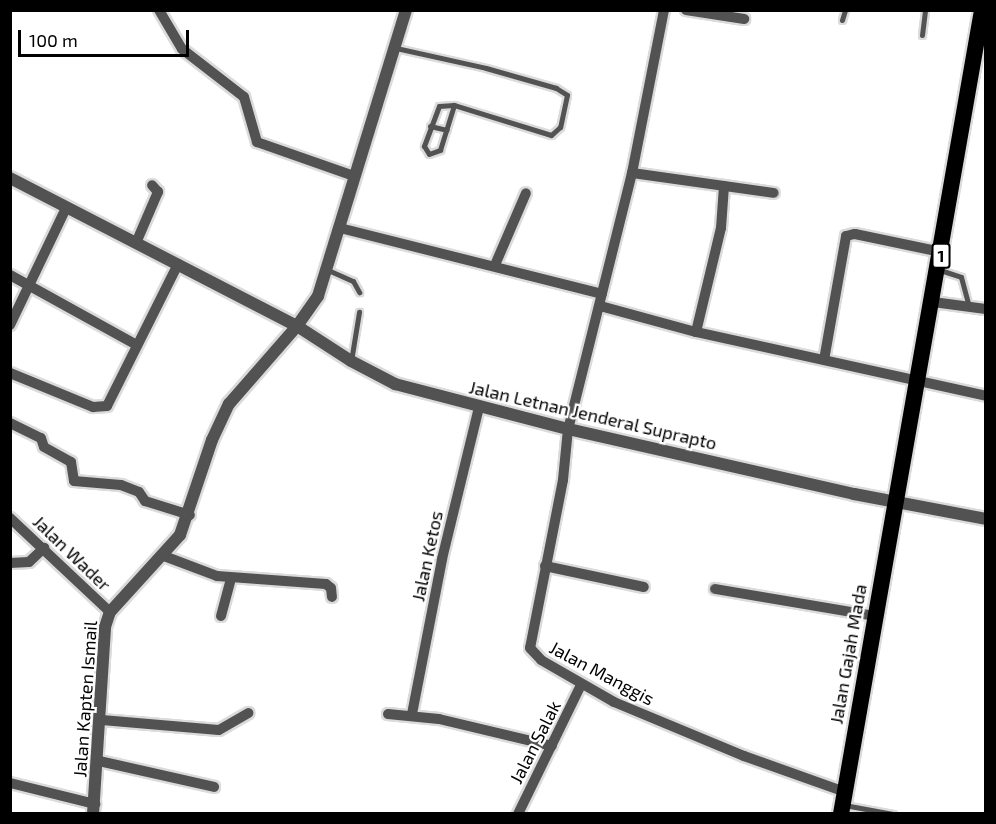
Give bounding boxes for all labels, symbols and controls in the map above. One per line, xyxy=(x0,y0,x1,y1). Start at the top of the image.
scale bar xyxy=(21,18,192,56)
text: 100 m xyxy=(29,29,78,51)
road number: 1 xyxy=(930,243,952,269)
street label: Jalan Letnan Jenderal Suprapto xyxy=(467,376,719,454)
street label: Jalan Ketos xyxy=(407,509,447,603)
street label: Jalan Wader xyxy=(29,511,115,595)
street label: Jalan Gajah Mada xyxy=(825,582,871,726)
street label: Jalan Kapten Ismail xyxy=(69,620,101,778)
street label: Jalan Manggis xyxy=(546,636,658,710)
street label: Jalan Salak xyxy=(505,697,565,787)

